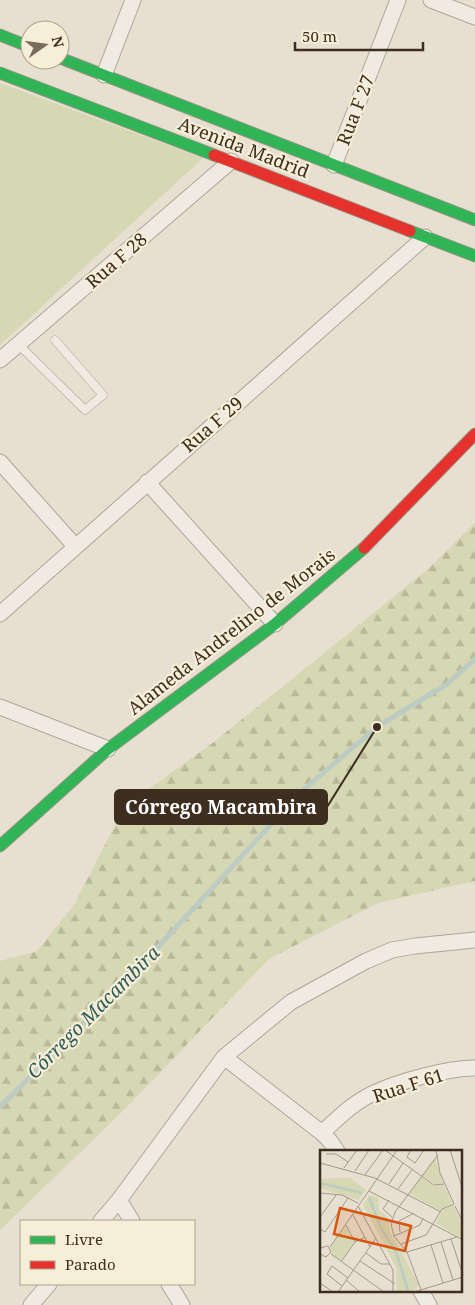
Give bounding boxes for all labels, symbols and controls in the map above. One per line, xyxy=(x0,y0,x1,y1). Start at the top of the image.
north arrow xyxy=(20,20,70,70)
scale bar xyxy=(295,20,422,52)
text: 50 m xyxy=(302,26,337,46)
text: N xyxy=(48,34,69,49)
street label: Rua F 27 xyxy=(331,71,379,149)
street label: Avenida Madrid xyxy=(175,111,313,183)
street label: Rua F 28 xyxy=(80,227,152,293)
street label: Rua F 29 xyxy=(176,391,248,457)
street label: Alameda Andrelino de Morais xyxy=(122,542,340,720)
callout: Córrego Macambira xyxy=(115,790,327,824)
text: Córrego Macambira xyxy=(125,794,317,820)
water label: Córrego Macambira xyxy=(21,940,165,1084)
street label: Rua F 61 xyxy=(369,1062,447,1108)
inset map xyxy=(320,1150,462,1292)
legend xyxy=(20,1220,195,1285)
text: Livre xyxy=(65,1229,103,1249)
text: Parado xyxy=(65,1254,116,1274)

